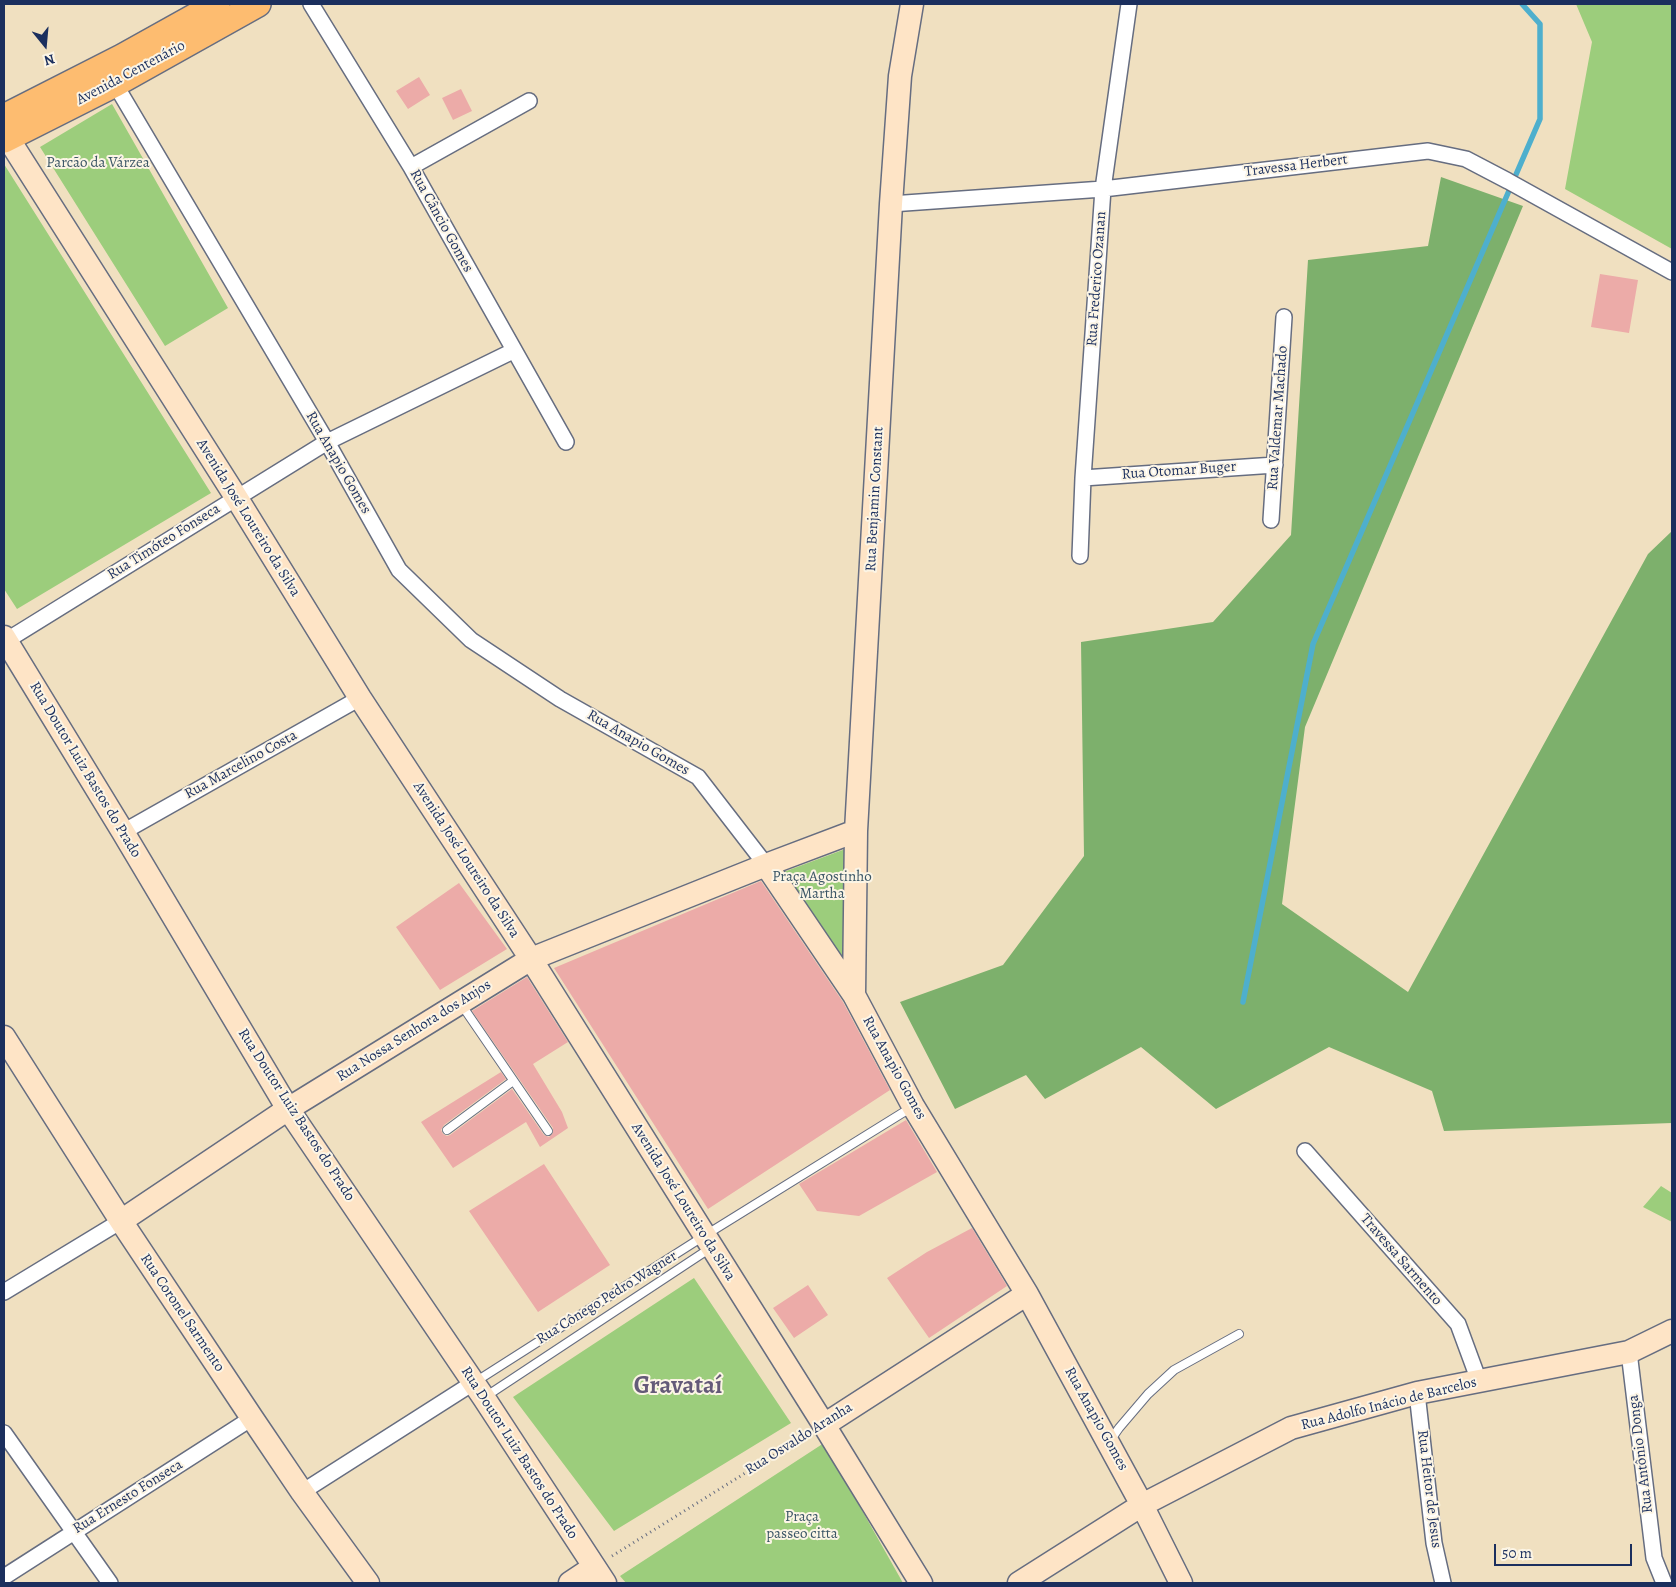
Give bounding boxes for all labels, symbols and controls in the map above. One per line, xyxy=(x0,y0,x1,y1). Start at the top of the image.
north arrow xyxy=(20,20,70,70)
street label: Avenida Centenário xyxy=(74,37,188,109)
text: N xyxy=(42,49,57,70)
street label: Travessa Herbert xyxy=(1243,151,1349,181)
park label: Parcão da Várzea xyxy=(46,154,150,172)
street label: Rua Câncio Gomes xyxy=(405,166,477,276)
street label: Rua Frederico Ozanan xyxy=(1083,211,1111,347)
street label: Rua Valdemar Machado xyxy=(1264,345,1292,491)
street label: Rua Anapio Gomes xyxy=(301,409,375,517)
street label: Rua Benjamin Constant xyxy=(862,426,888,572)
street label: Avenida José Loureiro da Silva xyxy=(192,436,304,600)
street label: Rua Otomar Buger xyxy=(1121,458,1237,484)
street label: Rua Timóteo Fonseca xyxy=(104,500,224,584)
street label: Rua Doutor Luiz Bastos do Prado xyxy=(25,679,145,861)
street label: Rua Anapio Gomes xyxy=(584,706,692,780)
street label: Rua Marcelino Costa xyxy=(182,727,300,803)
street label: Avenida José Loureiro da Silva xyxy=(409,779,523,941)
park label: Praça Agostinho Martha xyxy=(772,868,872,903)
street label: Rua Nossa Senhora dos Anjos xyxy=(333,976,495,1086)
street label: Rua Anapio Gomes xyxy=(858,1013,930,1123)
street label: Rua Doutor Luiz Bastos do Prado xyxy=(233,1025,359,1205)
street label: Avenida José Loureiro da Silva xyxy=(627,1120,739,1284)
street label: Travessa Sarmento xyxy=(1356,1211,1446,1309)
street label: Rua Cônego Pedro Wagner xyxy=(533,1247,681,1349)
street label: Rua Coronel Sarmento xyxy=(136,1251,228,1375)
street label: Rua Doutor Luiz Bastos do Prado xyxy=(456,1363,582,1543)
street label: Rua Anapio Gomes xyxy=(1060,1364,1132,1474)
district label: Gravataí xyxy=(634,1372,722,1402)
street label: Rua Adolfo Inácio de Barcelos xyxy=(1299,1373,1479,1435)
street label: Rua Antônio Donga xyxy=(1625,1394,1657,1514)
street label: Rua Osvaldo Aranha xyxy=(742,1399,856,1479)
street label: Rua Heitor de Jesus xyxy=(1413,1429,1445,1549)
street label: Rua Ernesto Fonseca xyxy=(70,1456,186,1538)
park label: Praça passeo citta xyxy=(766,1508,838,1543)
scale bar xyxy=(1496,1534,1634,1566)
text: 50 m xyxy=(1502,1543,1532,1563)

